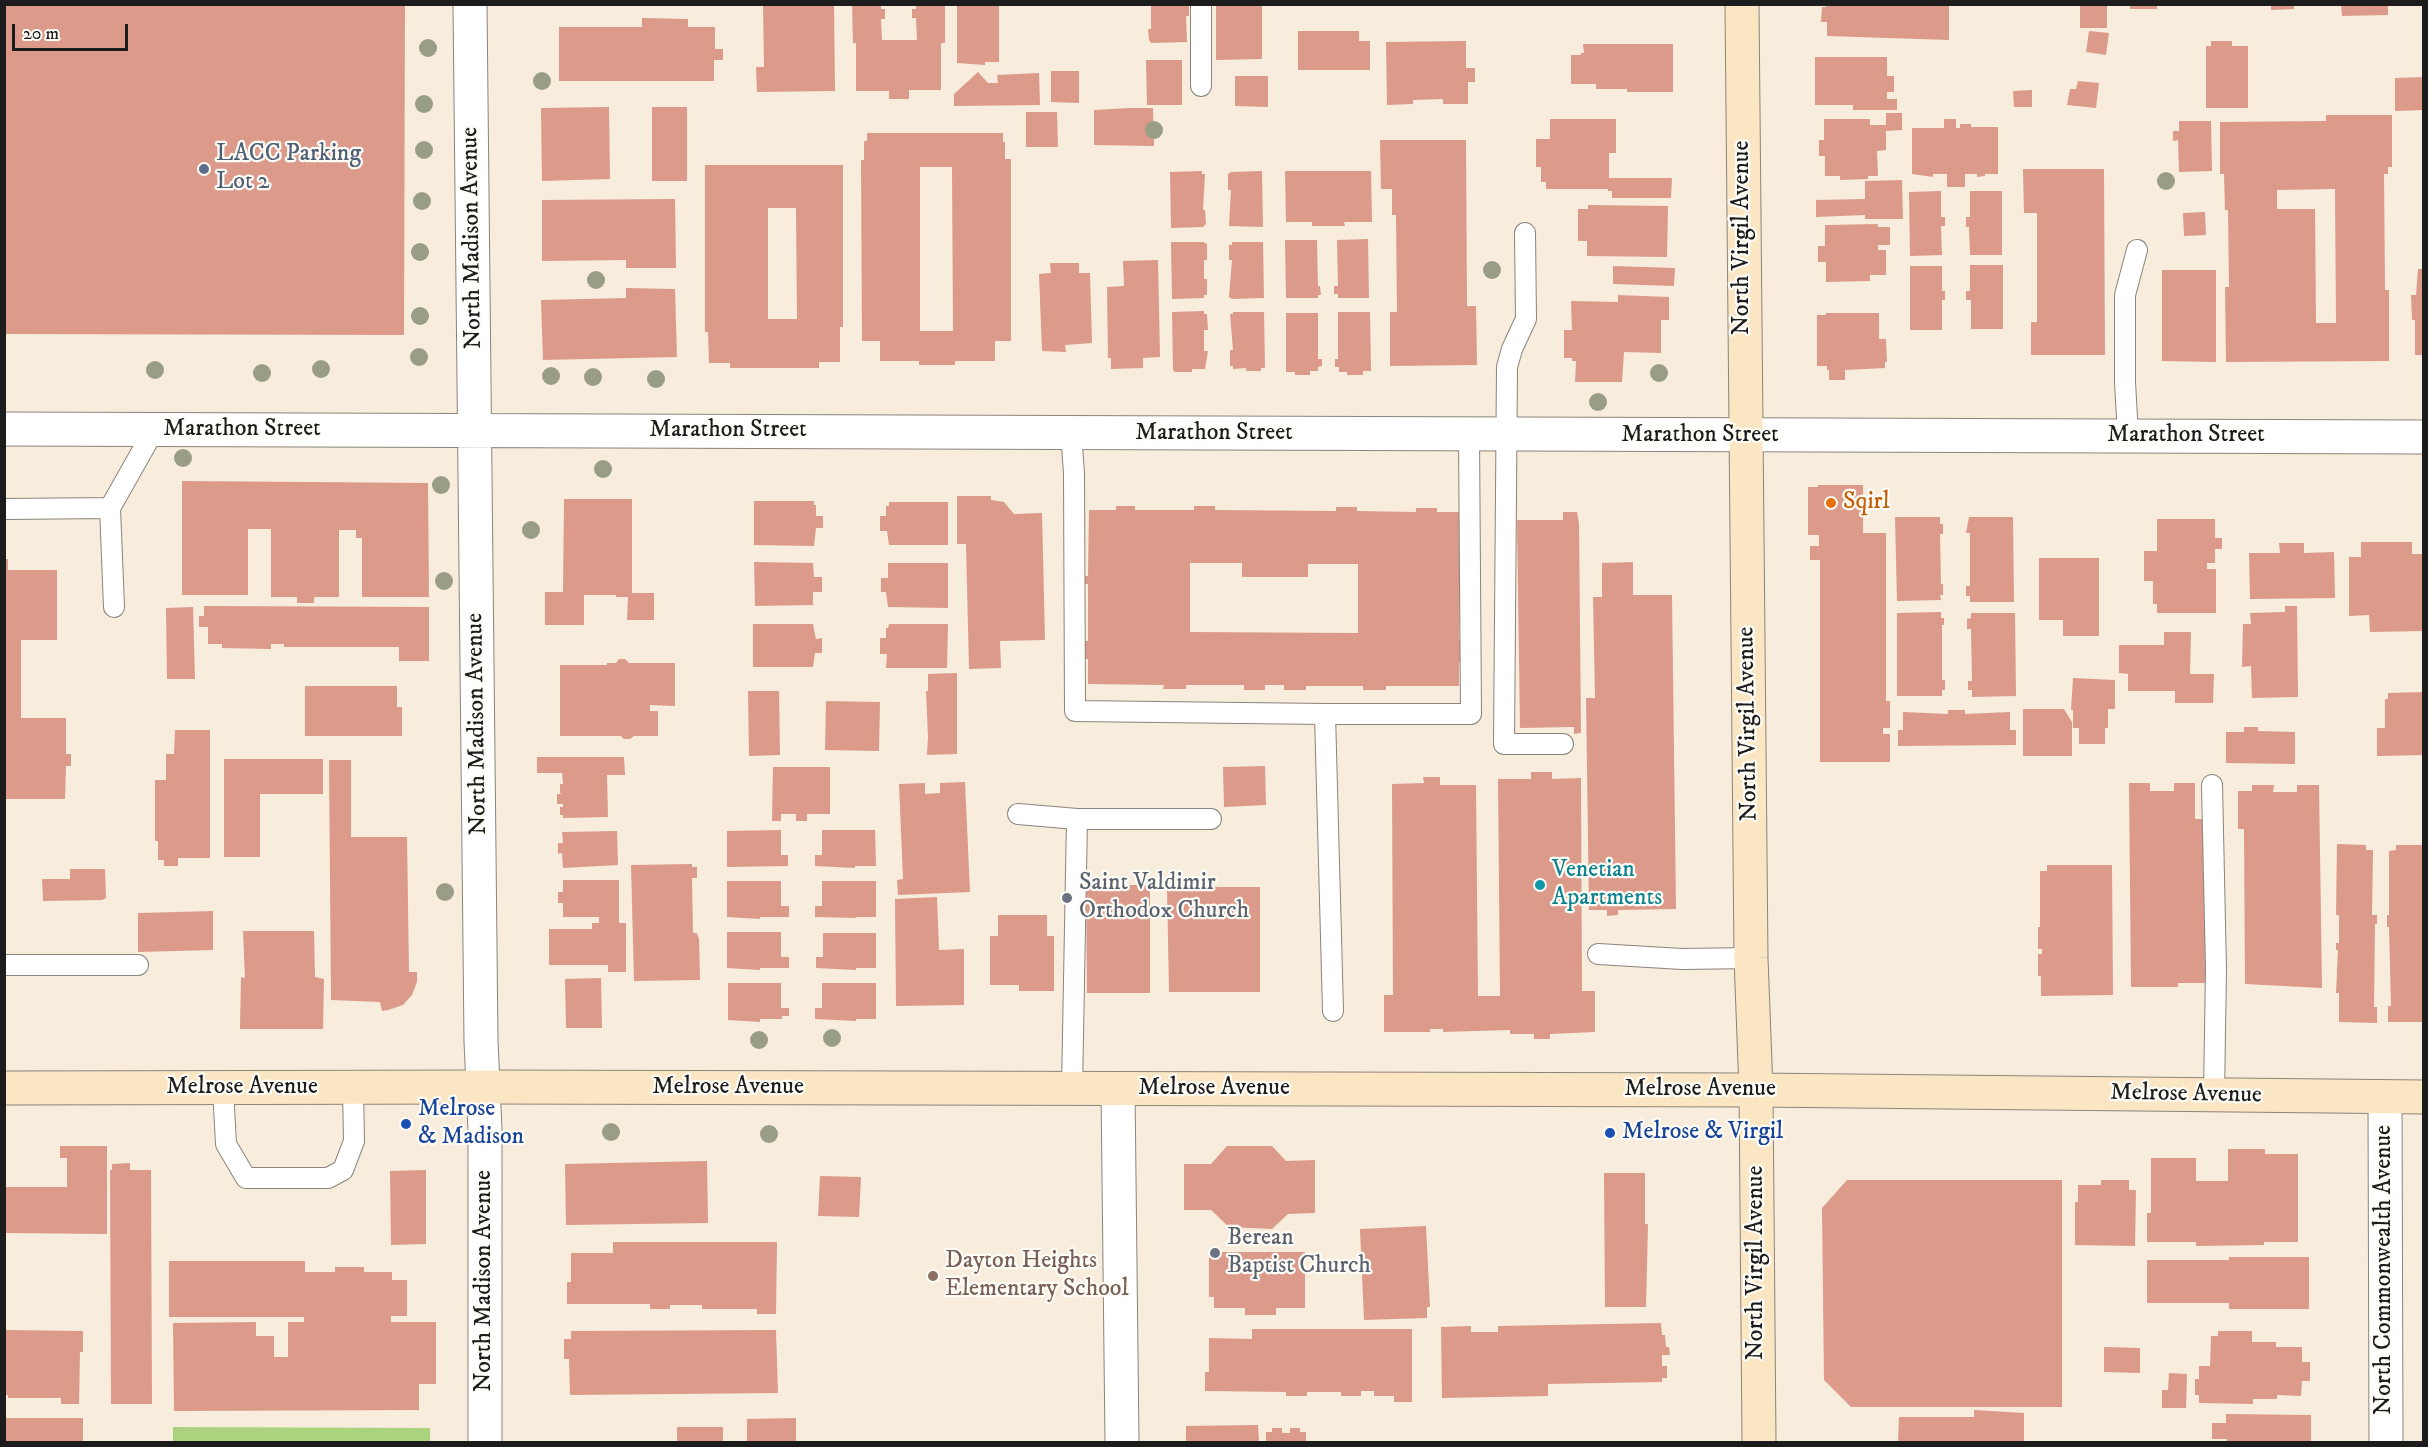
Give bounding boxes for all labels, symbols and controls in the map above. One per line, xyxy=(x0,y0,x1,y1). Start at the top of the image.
scale bar xyxy=(15,12,130,50)
text: 20 m xyxy=(23,23,59,45)
street label: North Madison Avenue xyxy=(457,127,489,349)
place label: LACC Parking Lot 2 xyxy=(216,141,361,197)
street label: North Virgil Avenue xyxy=(1729,141,1757,335)
marker: LACC Parking Lot 2 xyxy=(197,162,211,176)
street label: Marathon Street xyxy=(163,416,321,444)
street label: Marathon Street xyxy=(649,417,807,445)
street label: Marathon Street xyxy=(1135,420,1293,448)
street label: Marathon Street xyxy=(1621,422,1779,450)
street label: Marathon Street xyxy=(2107,422,2265,450)
place label: Sqirl xyxy=(1843,489,1890,517)
marker: Sqirl xyxy=(1824,496,1838,510)
street label: North Madison Avenue xyxy=(462,613,494,835)
street label: North Virgil Avenue xyxy=(1733,626,1765,822)
place label: Venetian Apartments xyxy=(1552,857,1662,913)
place label: Saint Valdimir Orthodox Church xyxy=(1079,870,1249,926)
marker: Venetian Apartments xyxy=(1533,878,1547,892)
marker: Saint Valdimir Orthodox Church xyxy=(1060,891,1074,905)
street label: Melrose Avenue xyxy=(166,1074,318,1102)
street label: Melrose Avenue xyxy=(652,1074,804,1102)
street label: Melrose Avenue xyxy=(1138,1075,1290,1103)
street label: Melrose Avenue xyxy=(1624,1076,1776,1104)
street label: Melrose Avenue xyxy=(2110,1079,2262,1111)
place label: Melrose & Madison xyxy=(418,1096,524,1152)
marker: Melrose & Madison xyxy=(399,1117,413,1131)
place label: Melrose & Virgil xyxy=(1622,1119,1783,1147)
street label: North Commonwealth Avenue xyxy=(2371,1125,2399,1415)
marker: Melrose & Virgil xyxy=(1603,1126,1617,1140)
street label: North Virgil Avenue xyxy=(1743,1166,1771,1360)
street label: North Madison Avenue xyxy=(471,1170,499,1392)
place label: Berean Baptist Church xyxy=(1227,1225,1371,1281)
marker: Berean Baptist Church xyxy=(1208,1246,1222,1260)
place label: Dayton Heights Elementary School xyxy=(945,1248,1129,1304)
marker: Dayton Heights Elementary School xyxy=(926,1269,940,1283)

